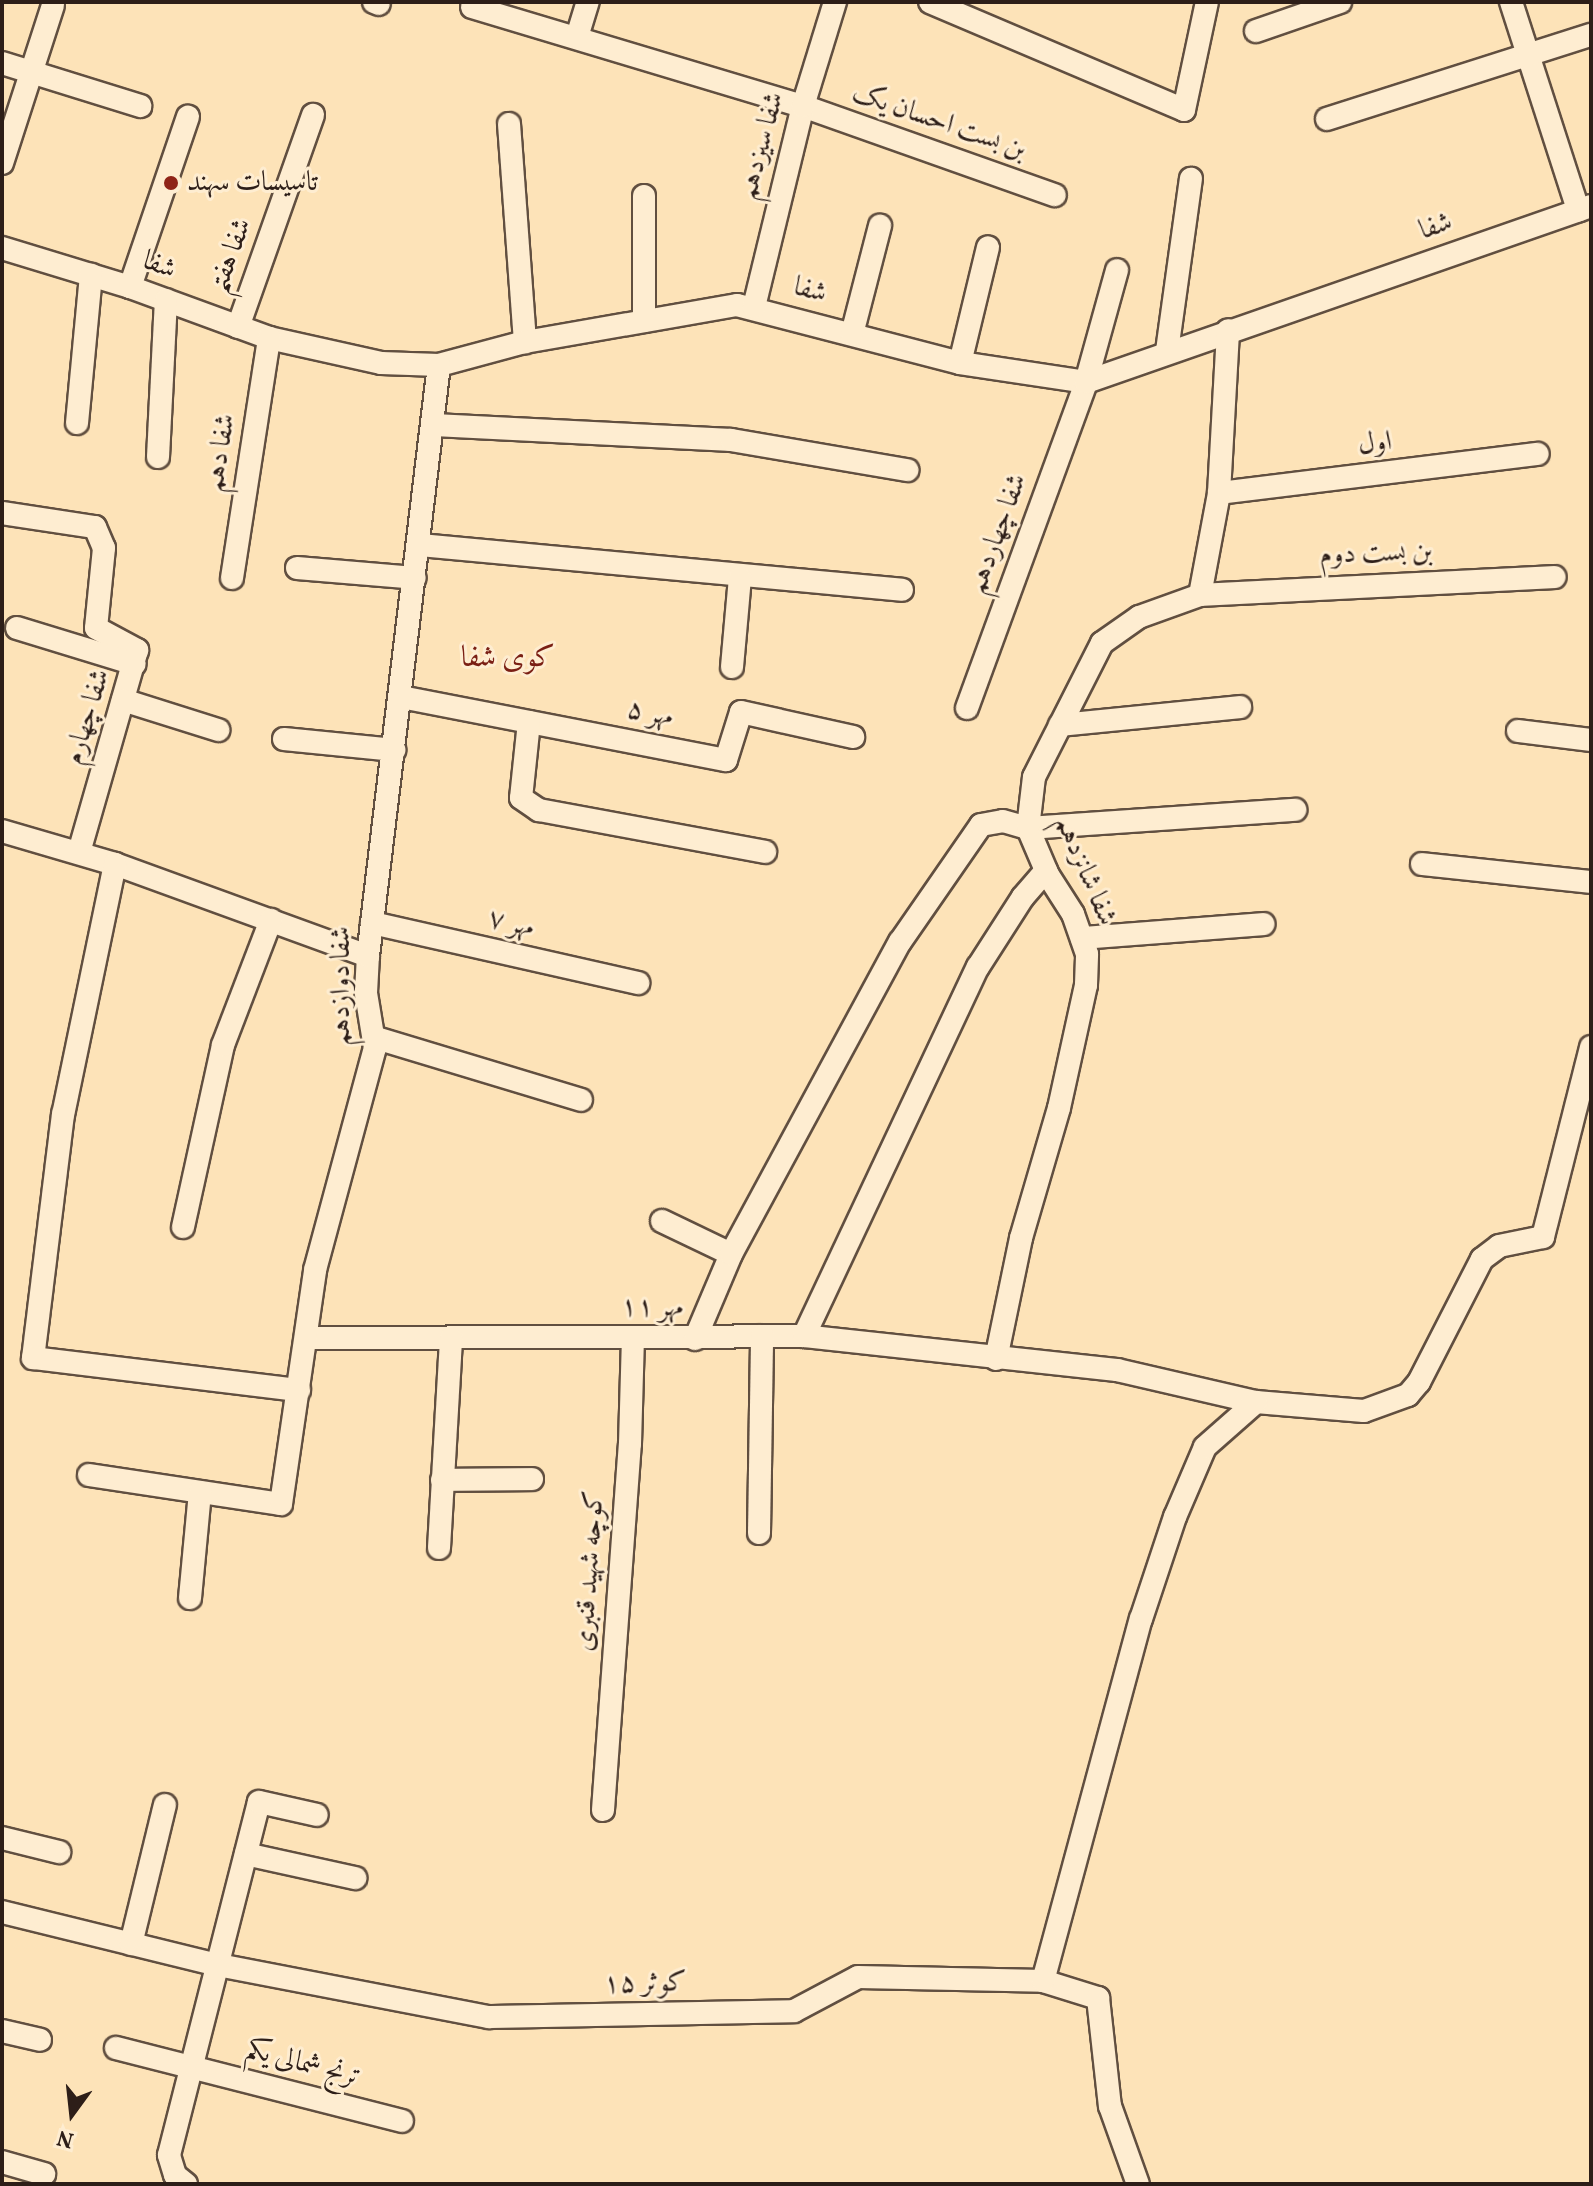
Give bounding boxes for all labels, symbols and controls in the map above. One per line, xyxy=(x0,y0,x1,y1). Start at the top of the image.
street label: بن بست احسان یک xyxy=(847,76,1031,168)
street label: شفا سیزدهم xyxy=(732,89,792,203)
place label: تاسیسات سهند xyxy=(187,166,318,200)
marker: تاسیسات سهند xyxy=(162,174,180,192)
street label: شفا xyxy=(1415,206,1457,248)
street label: شفا هفتم xyxy=(202,214,260,298)
street label: شفا xyxy=(138,245,180,287)
street label: شفا xyxy=(790,271,830,311)
street label: شفا دهم xyxy=(198,412,244,494)
street label: اول xyxy=(1356,425,1394,463)
street label: شفا چهاردهم xyxy=(961,469,1035,599)
street label: بن بست دوم xyxy=(1319,535,1433,573)
district label: کوی شفا xyxy=(461,640,555,676)
street label: شفا چهارم xyxy=(58,665,118,769)
street label: مهر ۵ xyxy=(624,693,676,735)
street label: شفا شانزدهم xyxy=(1047,811,1123,931)
street label: مهر ۷ xyxy=(485,902,537,946)
street label: شفا دوازدهم xyxy=(325,926,359,1046)
street label: مهر ۱۱ xyxy=(620,1291,684,1325)
street label: کوچه شهید قنبری xyxy=(568,1489,612,1653)
street label: کوثر ۱۵ xyxy=(603,1966,687,2002)
street label: ترنج شمالی یکم xyxy=(242,2033,364,2095)
north arrow xyxy=(32,2074,112,2154)
text: N xyxy=(54,2121,77,2155)

